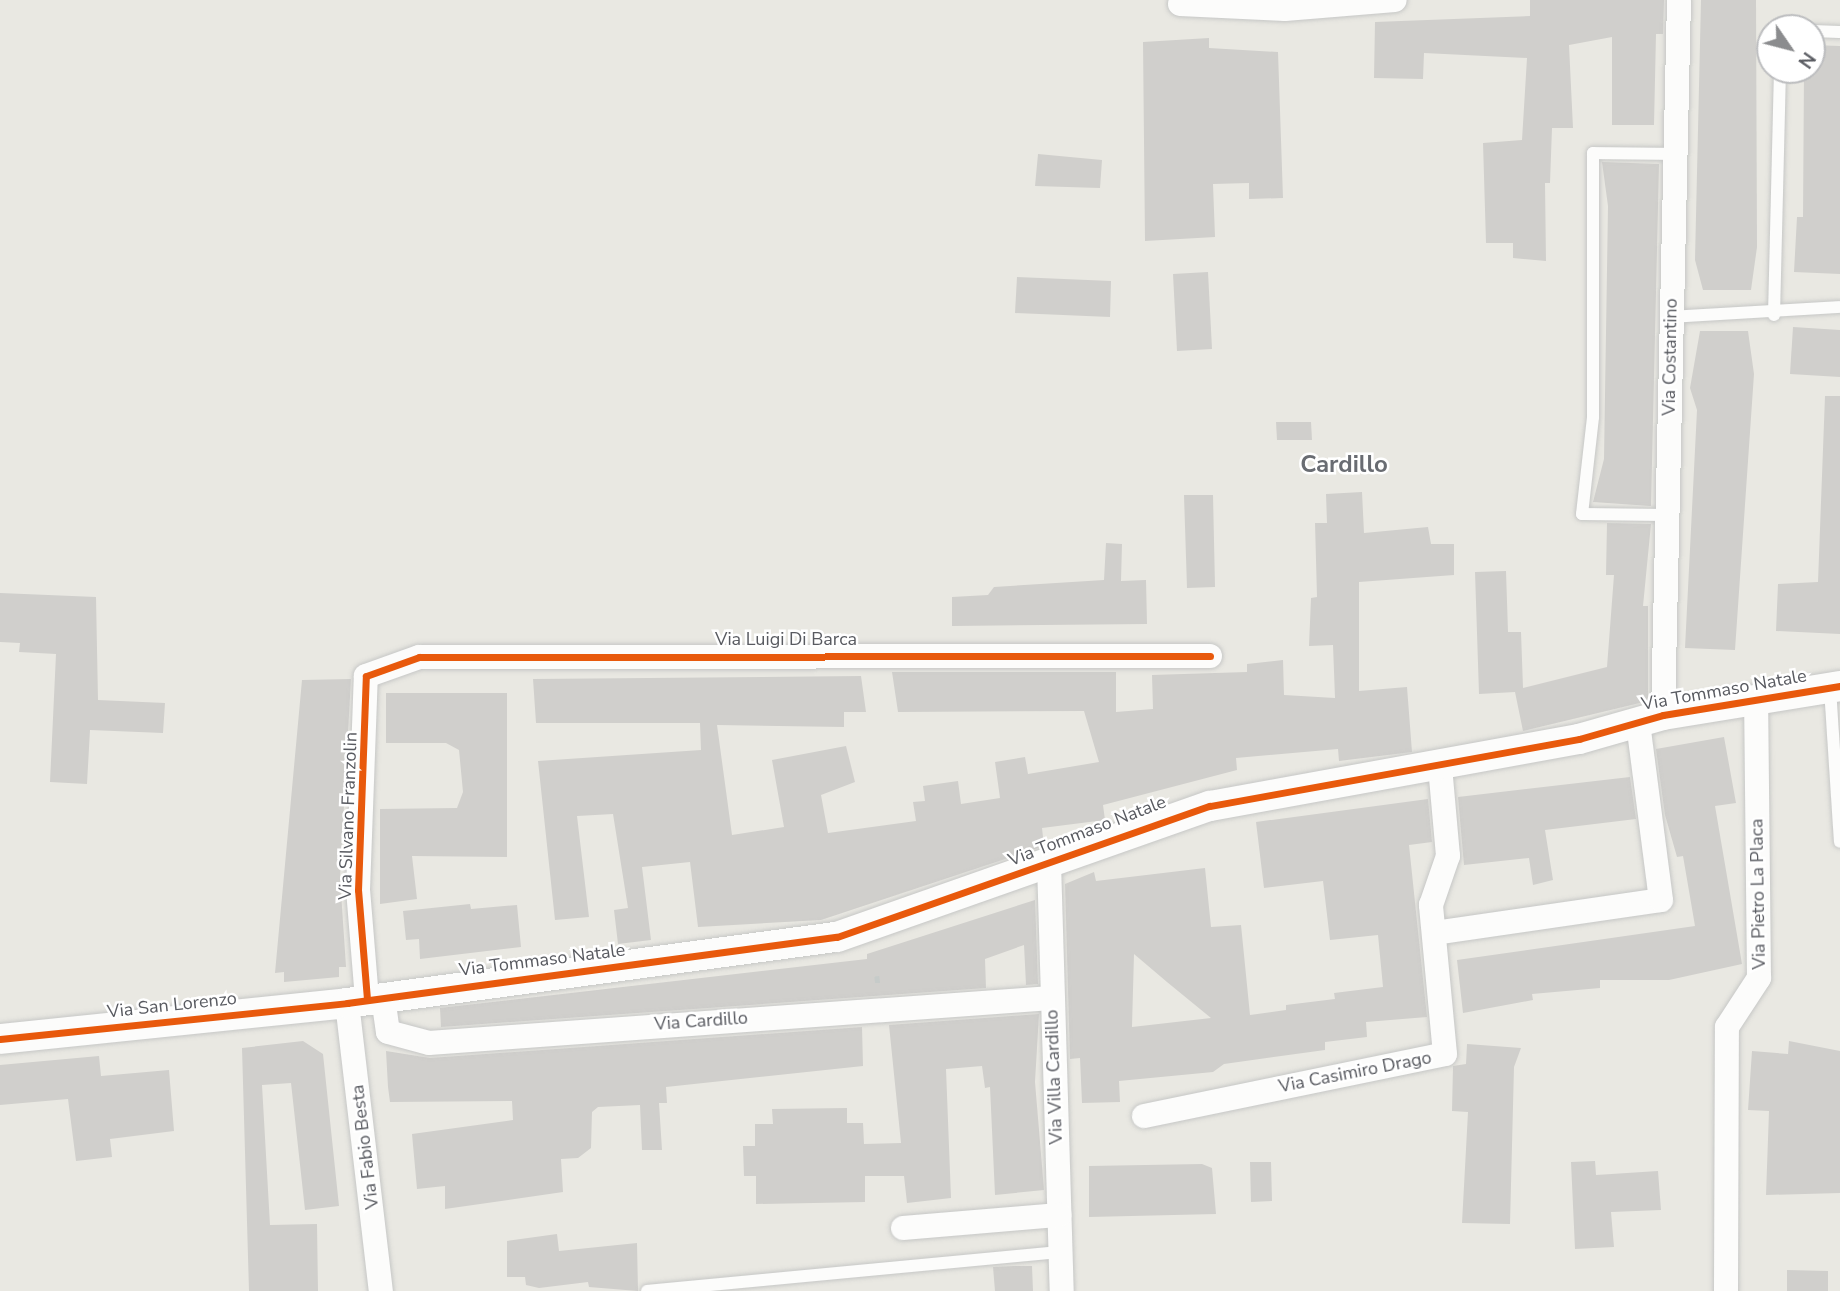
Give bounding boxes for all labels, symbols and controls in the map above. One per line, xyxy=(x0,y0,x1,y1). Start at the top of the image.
north arrow xyxy=(1756,14,1826,84)
text: N xyxy=(1792,47,1821,73)
street label: Via Costantino xyxy=(1658,298,1682,416)
district label: Cardillo xyxy=(1300,451,1388,479)
street label: Via Luigi Di Barca xyxy=(715,628,857,650)
street label: Via Tommaso Natale xyxy=(1640,665,1808,715)
street label: Via Silvano Franzolin xyxy=(334,732,362,900)
street label: Via Tommaso Natale xyxy=(1005,791,1169,871)
street label: Via Pietro La Placa xyxy=(1746,818,1770,970)
street label: Via Tommaso Natale xyxy=(458,939,626,981)
street label: Via San Lorenzo xyxy=(106,987,238,1023)
street label: Via Cardillo xyxy=(654,1007,748,1035)
street label: Via Villa Cardillo xyxy=(1041,1009,1067,1145)
street label: Via Casimiro Drago xyxy=(1277,1047,1433,1097)
street label: Via Fabio Besta xyxy=(347,1084,383,1210)

